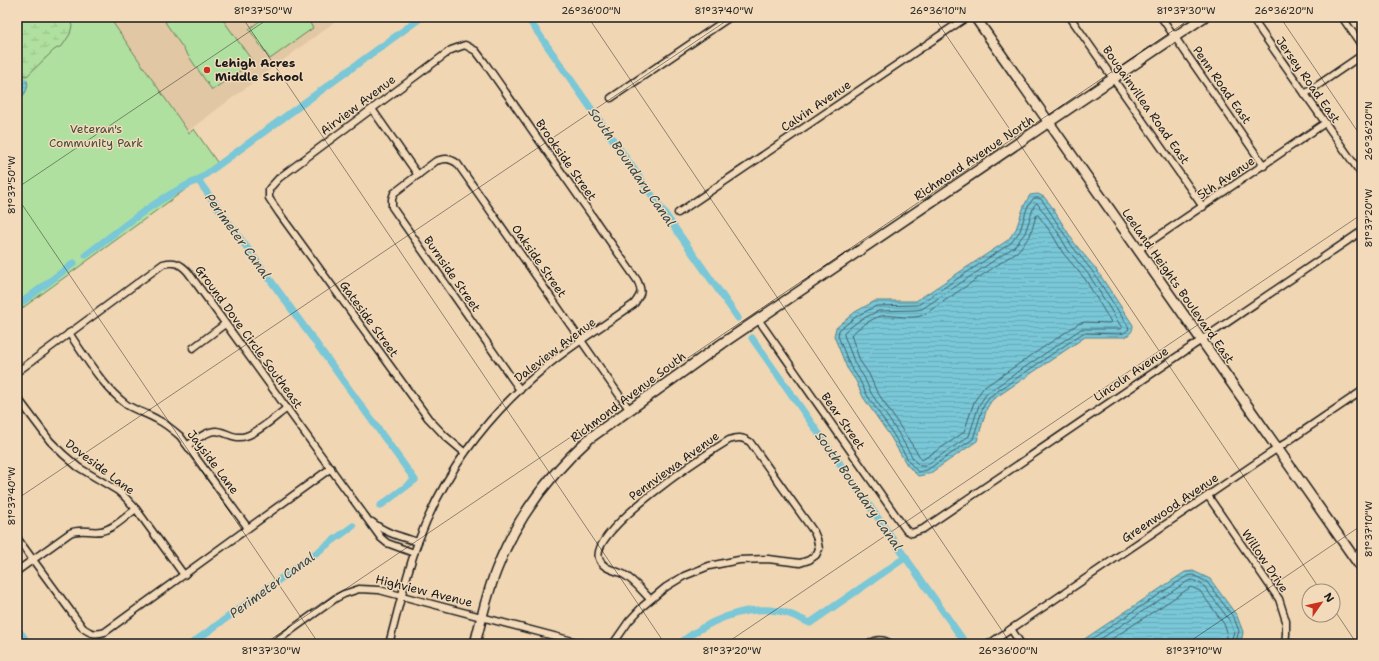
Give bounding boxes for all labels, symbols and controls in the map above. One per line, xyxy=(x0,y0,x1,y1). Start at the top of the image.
text: 81°37'50"W xyxy=(234,4,293,17)
text: 26°36'00"N xyxy=(561,4,621,17)
text: 81°37'40"W xyxy=(695,4,754,17)
text: 26°36'10"N xyxy=(910,4,967,17)
text: 81°37'30"W xyxy=(1157,4,1216,17)
text: 26°36'20"N xyxy=(1254,4,1314,17)
street label: Jersey Road East xyxy=(1272,34,1344,126)
street label: Bougainvillea Road East xyxy=(1099,43,1193,167)
street label: Penn Road East xyxy=(1189,43,1255,127)
place label: Lehigh Acres Middle School xyxy=(215,55,303,85)
marker: Lehigh Acres Middle School xyxy=(202,65,212,75)
street label: Airview Avenue xyxy=(317,71,399,139)
street label: Calvin Avenue xyxy=(778,77,854,135)
text: 26°36'20"N xyxy=(1362,101,1375,161)
water label: South Boundary Canal xyxy=(584,104,680,230)
street label: Richmond Avenue North xyxy=(911,112,1037,204)
street label: Brookside Street xyxy=(532,116,600,204)
park label: Veteran's Community Park xyxy=(49,121,143,151)
street label: 5th Avenue xyxy=(1194,153,1258,203)
text: 81°37'50"W xyxy=(5,155,18,214)
text: 81°37'20"W xyxy=(1362,188,1375,247)
water label: Perimeter Canal xyxy=(201,190,275,282)
street label: Leeland Heights Boulevard East xyxy=(1118,205,1238,367)
street label: Oakside Street xyxy=(508,221,570,301)
street label: Burnside Street xyxy=(420,233,484,315)
street label: Ground Dove Circle Southeast xyxy=(192,262,306,412)
street label: Gateside Street xyxy=(336,278,402,360)
street label: Daleview Avenue xyxy=(511,314,599,386)
street label: Lincoln Avenue xyxy=(1090,343,1172,405)
street label: Richmond Avenue South xyxy=(567,348,689,446)
street label: Bear Street xyxy=(818,389,868,453)
street label: Jayside Lane xyxy=(184,427,243,497)
street label: Pennviewa Avenue xyxy=(626,428,723,504)
water label: South Boundary Canal xyxy=(811,428,907,554)
street label: Doveside Lane xyxy=(62,436,138,499)
text: 81°37'40"W xyxy=(5,466,18,525)
street label: Greenwood Avenue xyxy=(1118,470,1222,546)
text: 81°37'10"W xyxy=(1362,500,1375,557)
street label: Willow Drive xyxy=(1238,526,1292,596)
water label: Perimeter Canal xyxy=(226,548,318,622)
street label: Highview Avenue xyxy=(374,571,474,611)
north arrow xyxy=(1301,583,1341,623)
text: N xyxy=(1320,590,1338,606)
text: 81°37'30"W xyxy=(242,644,301,657)
text: 81°37'20"W xyxy=(703,644,762,657)
text: 26°36'00"N xyxy=(978,644,1038,657)
text: 81°37'10"W xyxy=(1166,644,1223,657)

